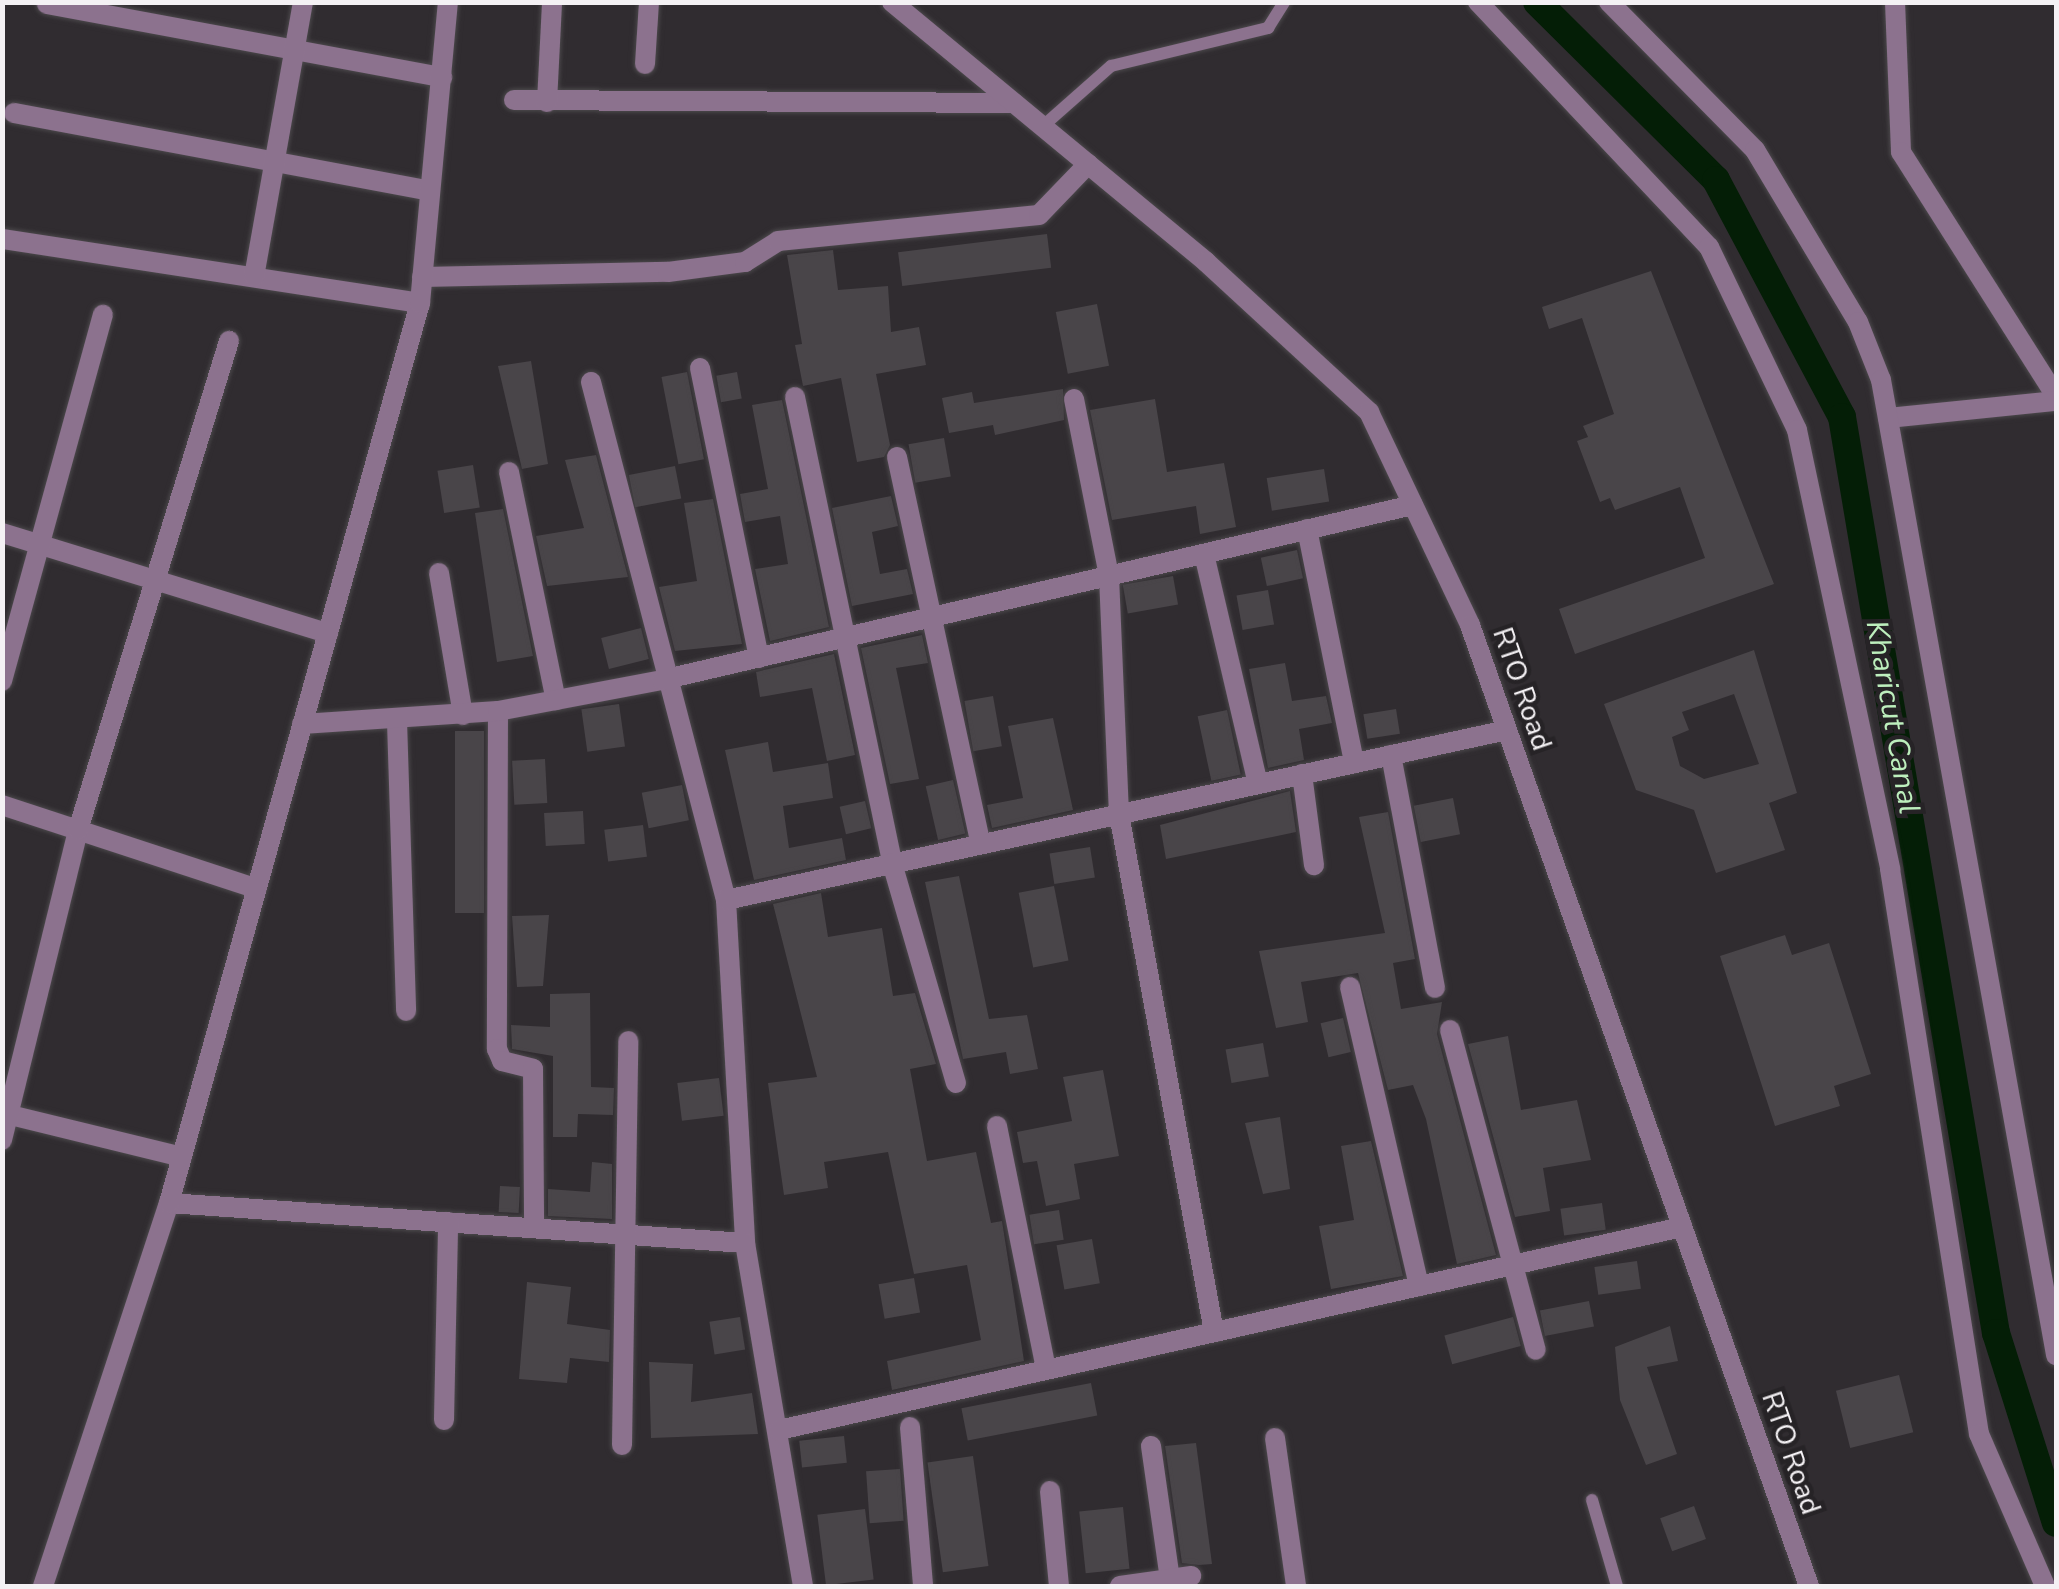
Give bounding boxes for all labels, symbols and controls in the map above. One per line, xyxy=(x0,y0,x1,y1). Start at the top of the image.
water label: Kharicut Canal xyxy=(1857,617,1927,817)
street label: RTO Road xyxy=(1485,623,1559,755)
street label: RTO Road xyxy=(1754,1387,1828,1519)

